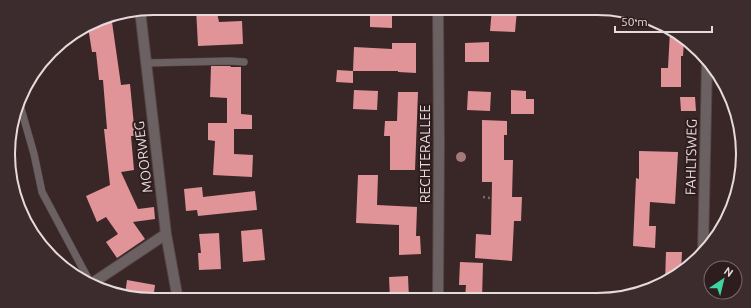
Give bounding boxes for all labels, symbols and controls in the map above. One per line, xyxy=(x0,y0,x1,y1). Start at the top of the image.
scale bar xyxy=(615,8,712,34)
text: 50 m xyxy=(621,15,648,28)
street label: RECHTERALLEE xyxy=(417,105,433,203)
street label: FAHLTSWEG xyxy=(682,119,700,195)
street label: MOORWEG xyxy=(131,120,155,194)
north arrow xyxy=(703,260,743,300)
text: N xyxy=(722,265,736,279)

